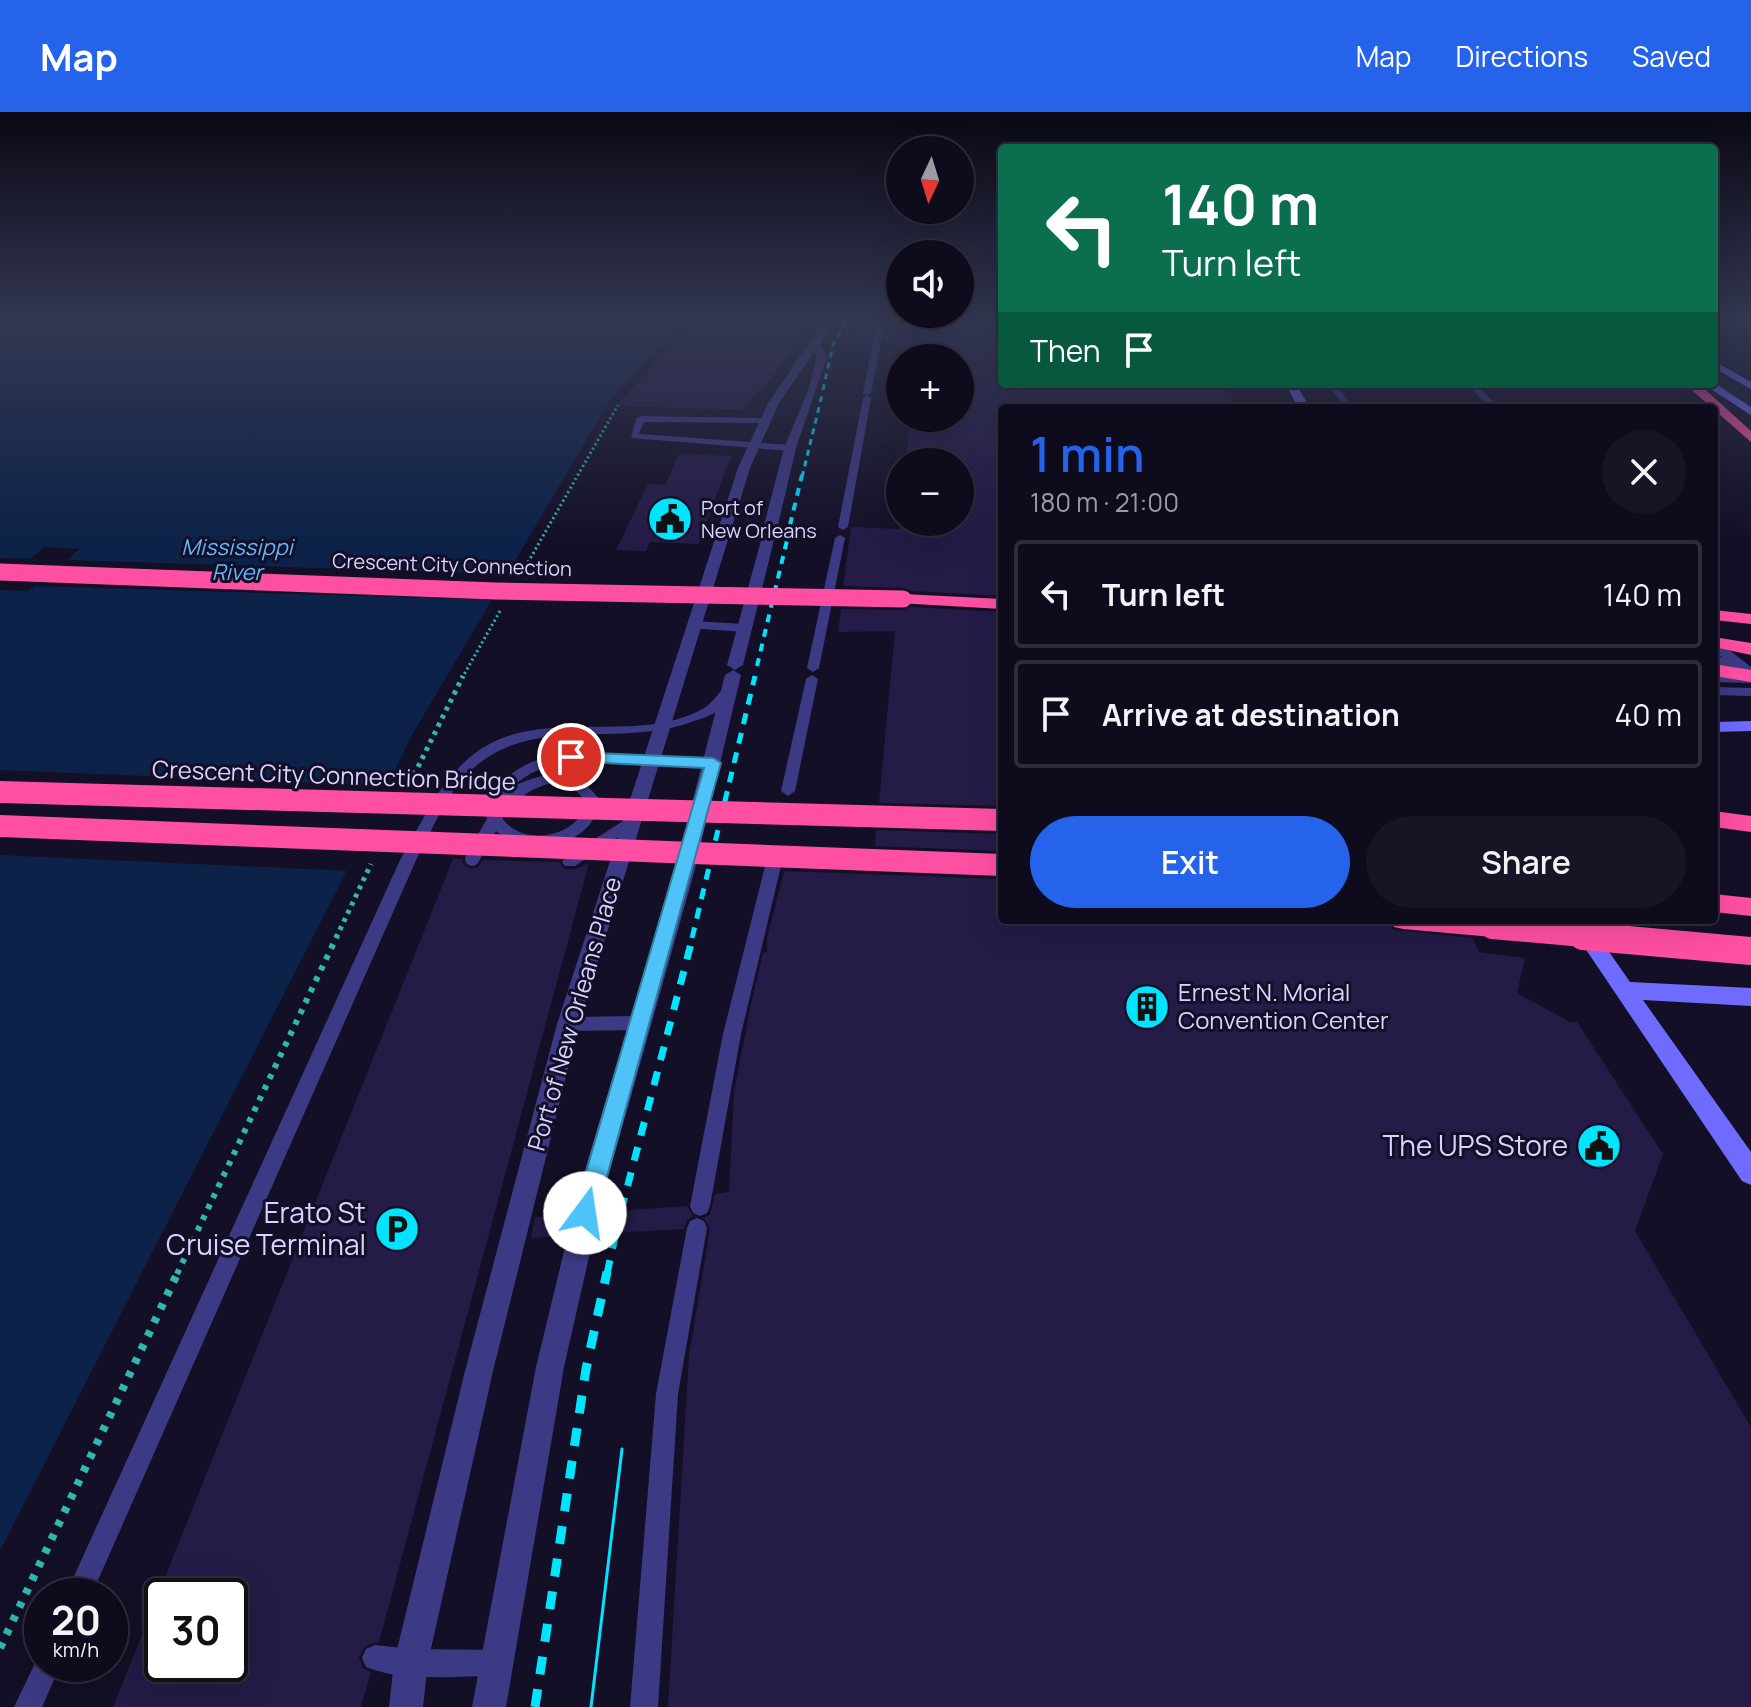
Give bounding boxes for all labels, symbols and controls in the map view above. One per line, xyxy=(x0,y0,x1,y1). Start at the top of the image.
text: Map xyxy=(40,30,118,82)
text: Map xyxy=(1356,37,1411,75)
text: Directions xyxy=(1455,37,1588,75)
text: Saved xyxy=(1632,37,1711,75)
north arrow xyxy=(886,136,974,224)
map controls xyxy=(886,136,974,536)
text: 140 m xyxy=(1162,165,1319,242)
icon: left xyxy=(1030,176,1134,280)
text: Turn left xyxy=(1162,238,1301,287)
button: sound xyxy=(886,240,974,328)
icon: arrive xyxy=(1117,328,1161,372)
text: Then xyxy=(1030,330,1101,371)
button: + xyxy=(886,344,974,432)
text: 1 min xyxy=(1030,421,1144,486)
button: close xyxy=(1602,430,1686,514)
button: − xyxy=(886,448,974,536)
text: 180 m · 21:00 xyxy=(1030,484,1179,520)
place label: Port of New Orleans xyxy=(701,494,817,544)
public building icon: Port of New Orleans xyxy=(646,495,694,543)
water label: Mississippi River xyxy=(181,532,296,587)
street label: Crescent City Connection xyxy=(332,547,572,582)
icon: left xyxy=(1034,572,1078,616)
text: Turn left xyxy=(1102,574,1225,615)
text: 140 m xyxy=(1603,574,1682,615)
icon: arrive xyxy=(1034,692,1078,736)
text: Arrive at destination xyxy=(1102,694,1400,735)
text: 40 m xyxy=(1615,694,1682,735)
pin xyxy=(537,723,605,791)
icon: arrive xyxy=(549,735,593,779)
street label: Crescent City Connection Bridge xyxy=(152,752,517,797)
button: Exit xyxy=(1030,816,1350,908)
button: Share xyxy=(1366,816,1686,908)
street label: Port of New Orleans Place xyxy=(519,873,628,1154)
place label: Ernest N. Morial Convention Center xyxy=(1178,975,1389,1036)
building icon: Ernest N. Morial Convention Center xyxy=(1123,983,1171,1031)
public building icon: The UPS Store xyxy=(1575,1122,1623,1170)
place label: The UPS Store xyxy=(1383,1126,1568,1164)
position arrow xyxy=(543,1171,627,1255)
place label: Erato St Cruise Terminal xyxy=(166,1193,366,1263)
parking icon: Erato St Cruise Terminal xyxy=(373,1205,421,1253)
speed limit sign: 30 xyxy=(144,1578,248,1682)
text: 20 xyxy=(51,1592,101,1647)
text: km/h xyxy=(53,1636,99,1663)

